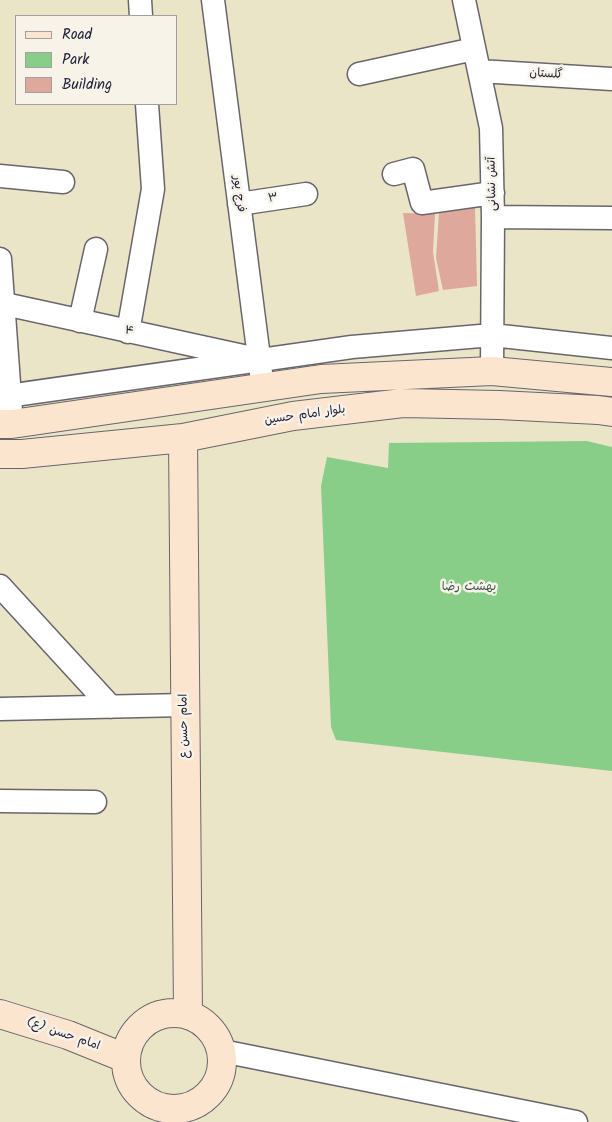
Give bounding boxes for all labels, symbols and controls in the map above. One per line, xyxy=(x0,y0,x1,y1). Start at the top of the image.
legend xyxy=(15,15,178,105)
text: Road xyxy=(62,23,92,47)
text: Park xyxy=(62,48,89,72)
street label: گلستان xyxy=(529,67,563,83)
text: Building xyxy=(62,73,112,97)
street label: آتش نشانی xyxy=(485,157,501,211)
street label: فرج پور xyxy=(229,175,247,213)
street label: ۳ xyxy=(267,191,279,207)
street label: ۴ xyxy=(123,324,135,340)
street label: بلوار امام حسین xyxy=(264,403,346,429)
park label: بهشت رضا xyxy=(442,581,496,595)
street label: امام حسن ع xyxy=(177,693,193,759)
street label: امام حسن (ع) xyxy=(24,1016,102,1054)

